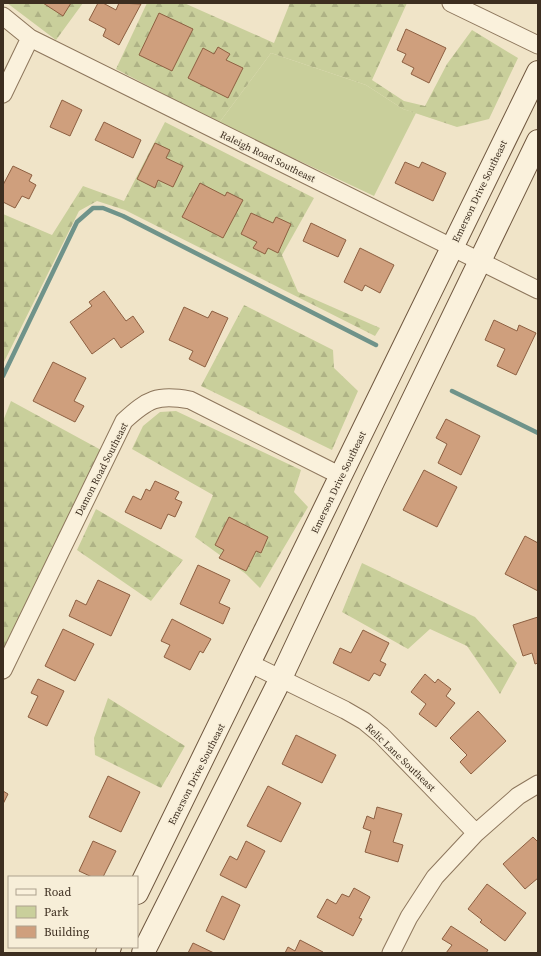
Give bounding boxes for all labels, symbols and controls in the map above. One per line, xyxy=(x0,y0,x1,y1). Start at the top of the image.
street label: Raleigh Road Southeast xyxy=(218,128,318,185)
street label: Emerson Drive Southeast xyxy=(449,137,510,244)
street label: Damon Road Southeast xyxy=(72,420,131,518)
street label: Emerson Drive Southeast xyxy=(308,428,369,535)
street label: Emerson Drive Southeast xyxy=(165,721,228,827)
street label: Relic Lane Southeast xyxy=(363,721,439,795)
legend xyxy=(8,876,138,948)
text: Road xyxy=(44,884,71,900)
text: Park xyxy=(44,904,69,920)
text: Building xyxy=(44,924,89,940)

